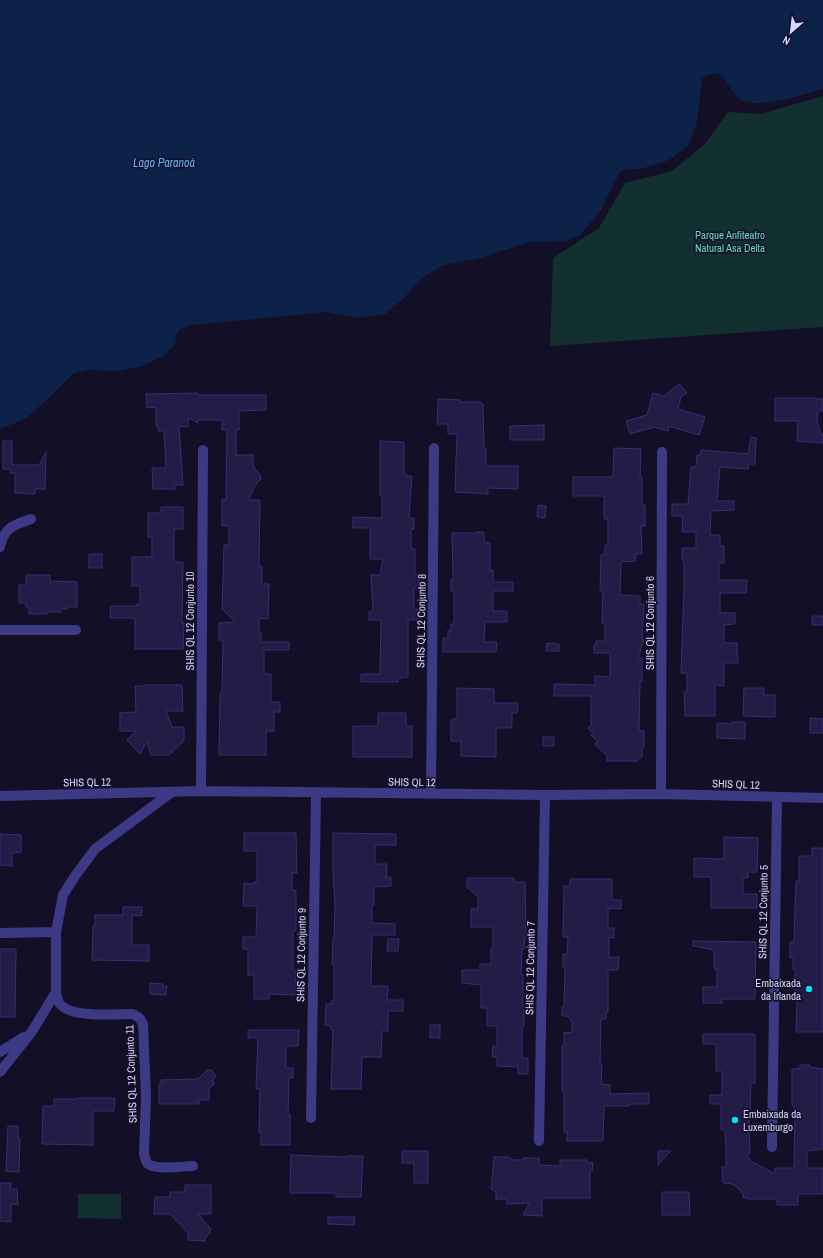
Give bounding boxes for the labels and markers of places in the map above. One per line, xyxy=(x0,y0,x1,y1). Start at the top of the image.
place label: Embaixada da Irlanda xyxy=(755,976,801,1003)
marker: Embaixada da Irlanda xyxy=(804,984,814,994)
place label: Embaixada da Luxemburgo xyxy=(743,1107,801,1134)
marker: Embaixada da Luxemburgo xyxy=(730,1115,740,1125)

